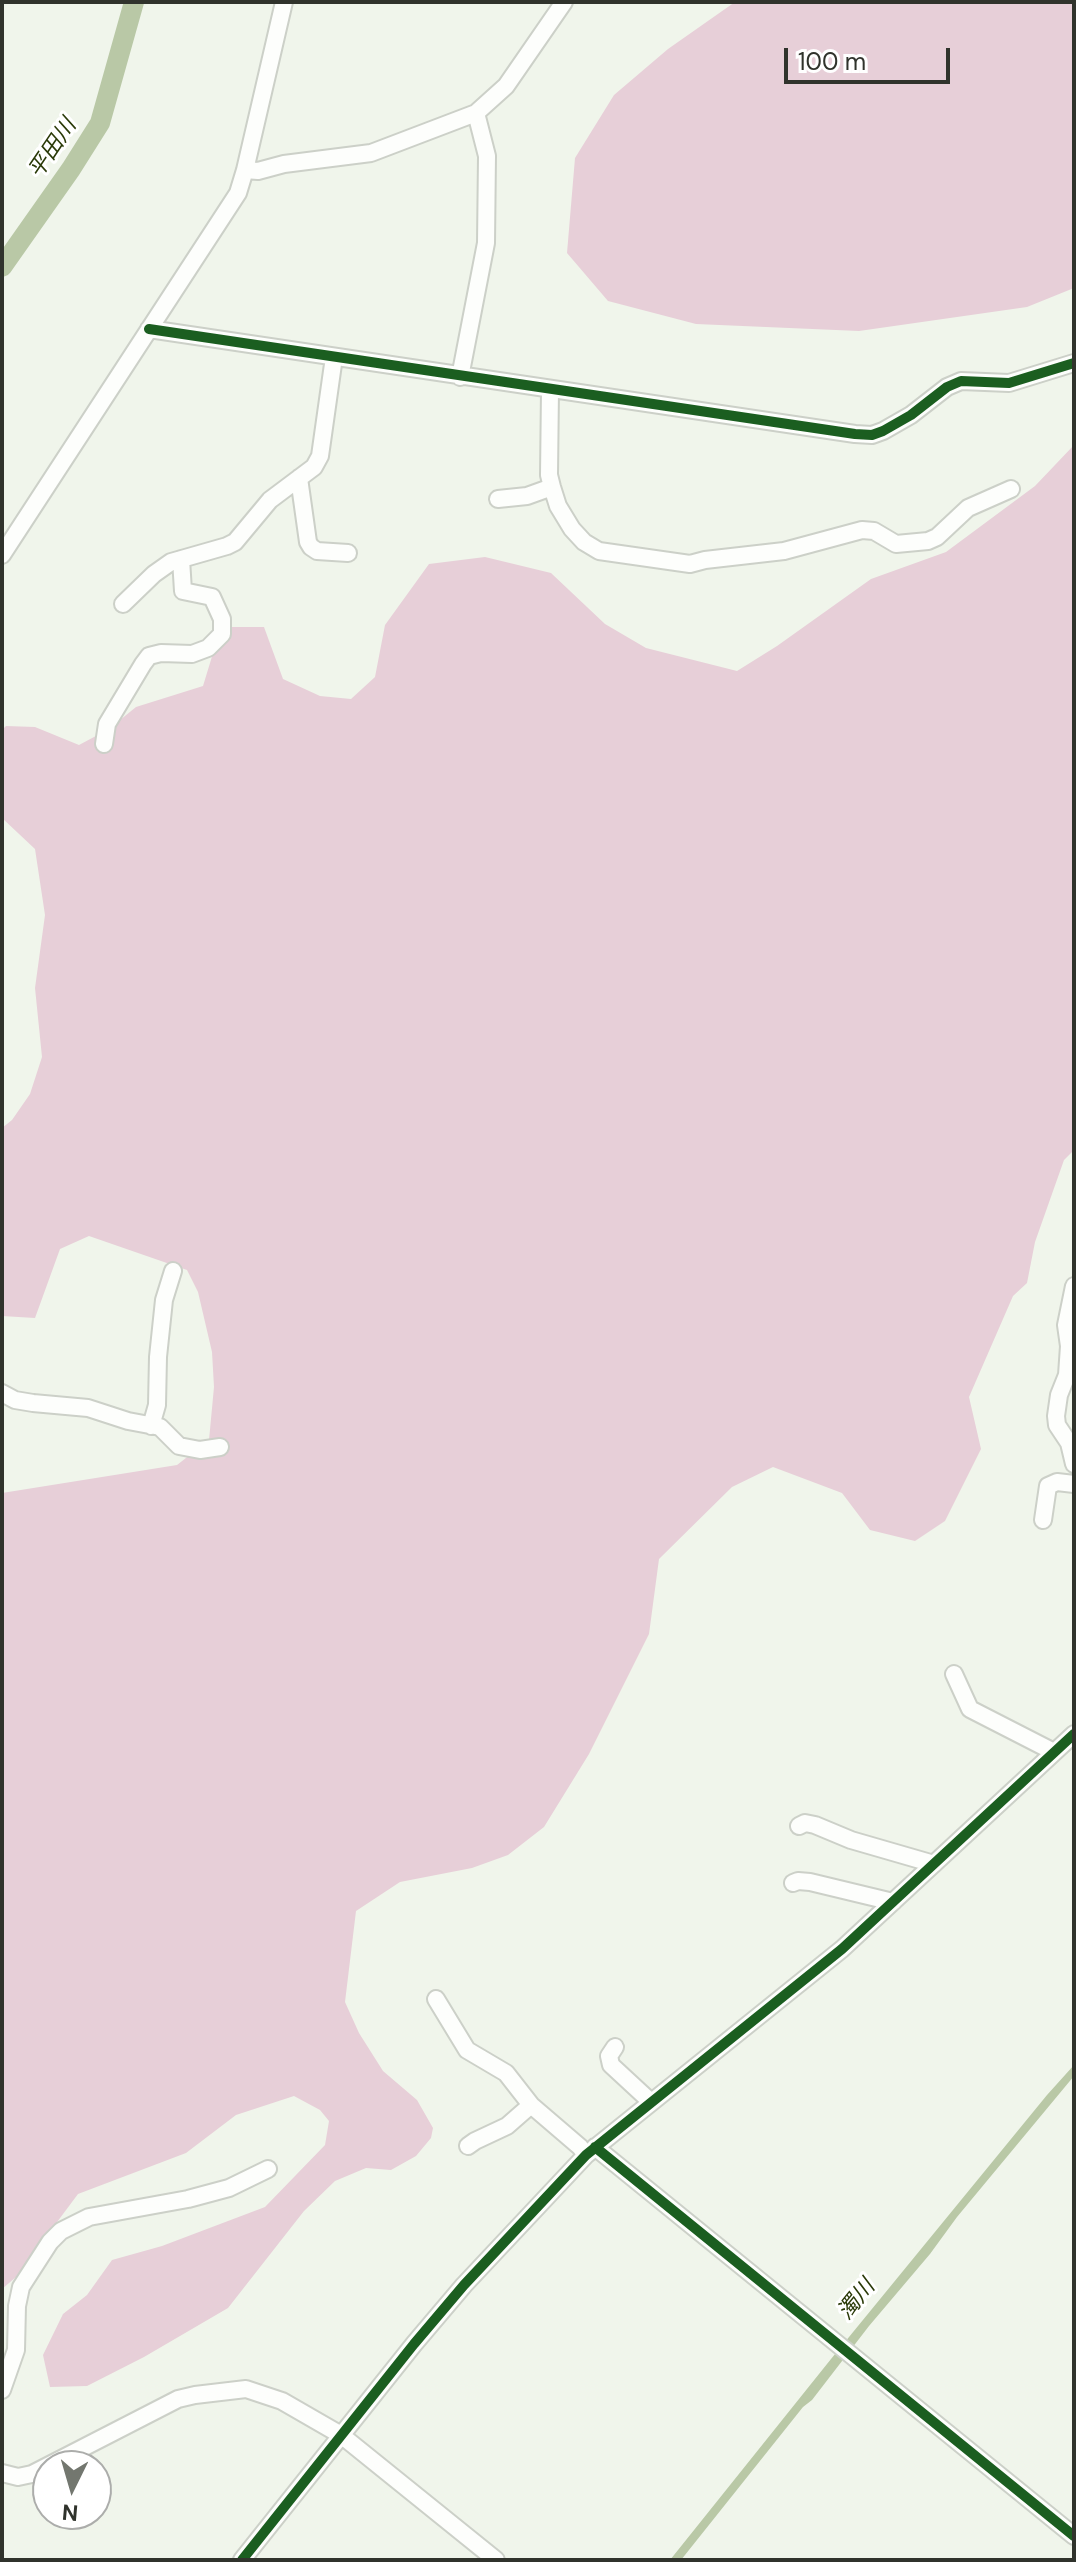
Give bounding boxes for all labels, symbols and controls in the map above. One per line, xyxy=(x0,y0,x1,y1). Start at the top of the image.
scale bar xyxy=(788,32,954,82)
text: 100 m xyxy=(798,46,866,77)
water label: 平田川 xyxy=(24,114,82,184)
water label: 濁川 xyxy=(833,2275,881,2325)
north arrow xyxy=(32,2450,112,2530)
text: N xyxy=(61,2497,79,2528)

